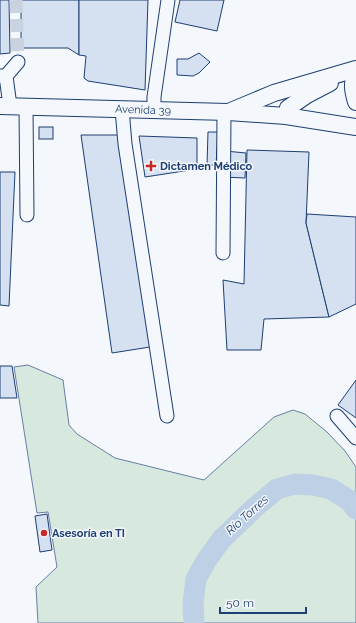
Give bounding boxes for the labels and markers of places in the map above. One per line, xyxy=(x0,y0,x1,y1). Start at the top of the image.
marker: Dictamen Médico xyxy=(145,160,157,172)
place label: Dictamen Médico xyxy=(160,160,253,173)
place label: Asesoría en TI xyxy=(52,527,125,540)
marker: Asesoría en TI xyxy=(39,528,49,538)

